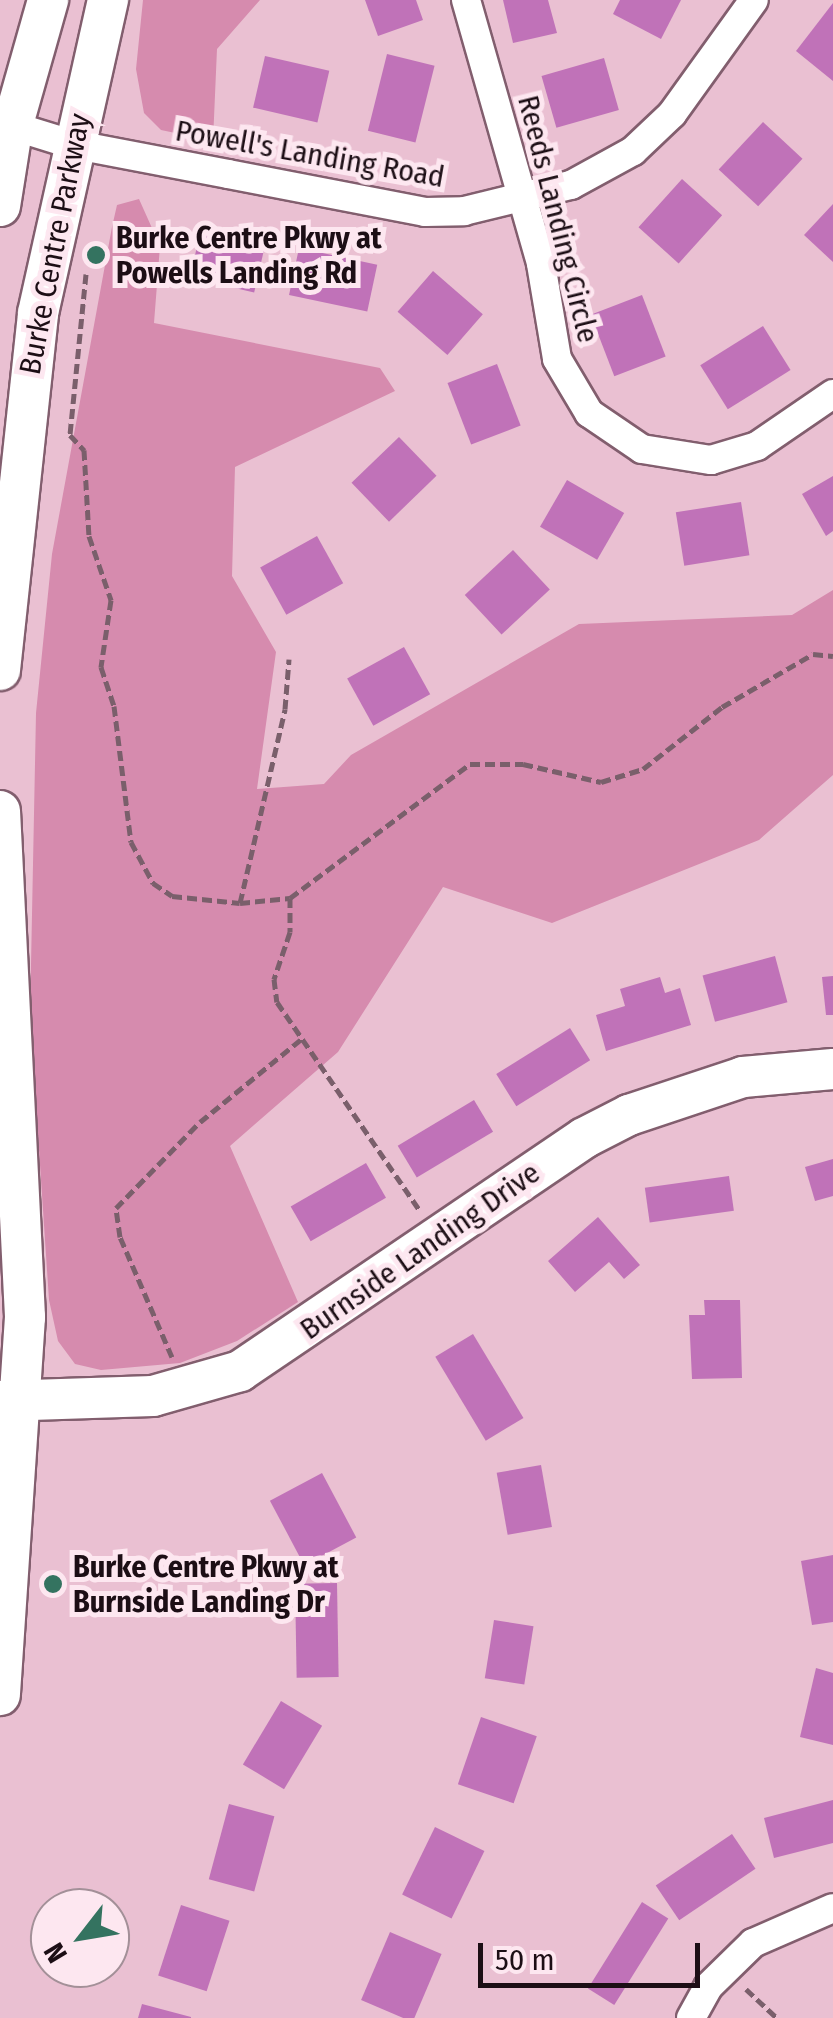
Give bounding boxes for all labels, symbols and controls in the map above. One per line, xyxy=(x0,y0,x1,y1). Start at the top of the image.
street label: Reeds Landing Circle xyxy=(510,92,606,346)
street label: Burke Centre Parkway xyxy=(12,111,98,377)
street label: Powell's Landing Road xyxy=(173,113,447,195)
place label: Burke Centre Pkwy at Powells Landing Rd xyxy=(116,220,381,290)
marker: Burke Centre Pkwy at Powells Landing Rd xyxy=(85,244,107,266)
street label: Burnside Landing Drive xyxy=(293,1155,547,1347)
place label: Burke Centre Pkwy at Burnside Landing Dr xyxy=(73,1549,338,1620)
marker: Burke Centre Pkwy at Burnside Landing Dr xyxy=(42,1573,64,1595)
north arrow xyxy=(30,1888,130,1988)
scale bar xyxy=(483,1923,706,1985)
text: N xyxy=(37,1937,74,1968)
text: 50 m xyxy=(495,1942,555,1978)

